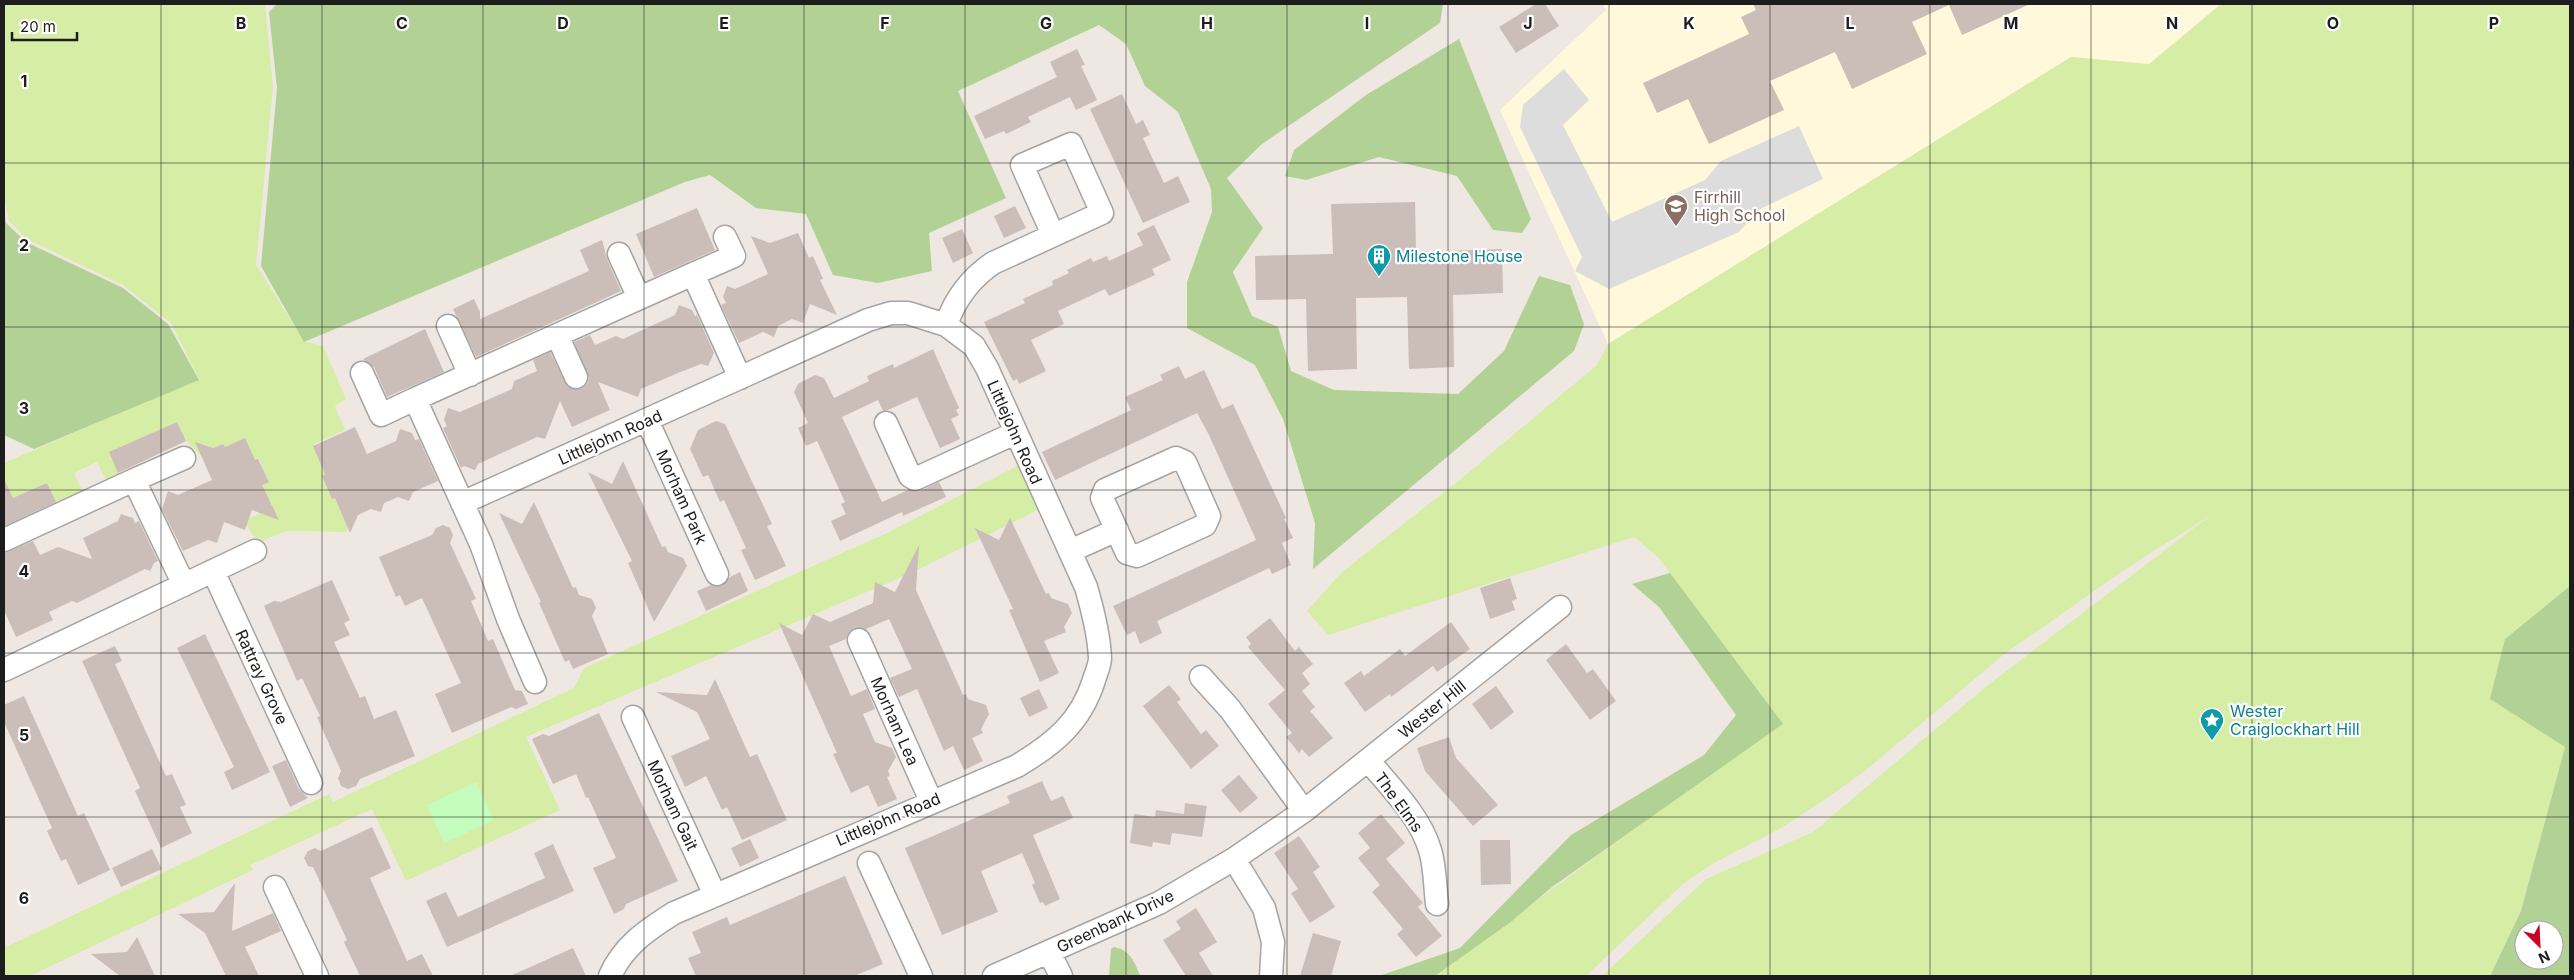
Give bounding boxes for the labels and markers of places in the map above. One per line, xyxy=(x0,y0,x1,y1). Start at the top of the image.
place label: Firrhill High School xyxy=(1694,187,1785,225)
school or university icon: Firrhill High School xyxy=(1663,193,1689,227)
building icon: Milestone House xyxy=(1366,243,1392,277)
place label: Milestone House xyxy=(1396,246,1523,266)
place label: Wester Craiglockhart Hill xyxy=(2230,701,2360,739)
place icon: Wester Craiglockhart Hill xyxy=(2199,707,2225,741)

